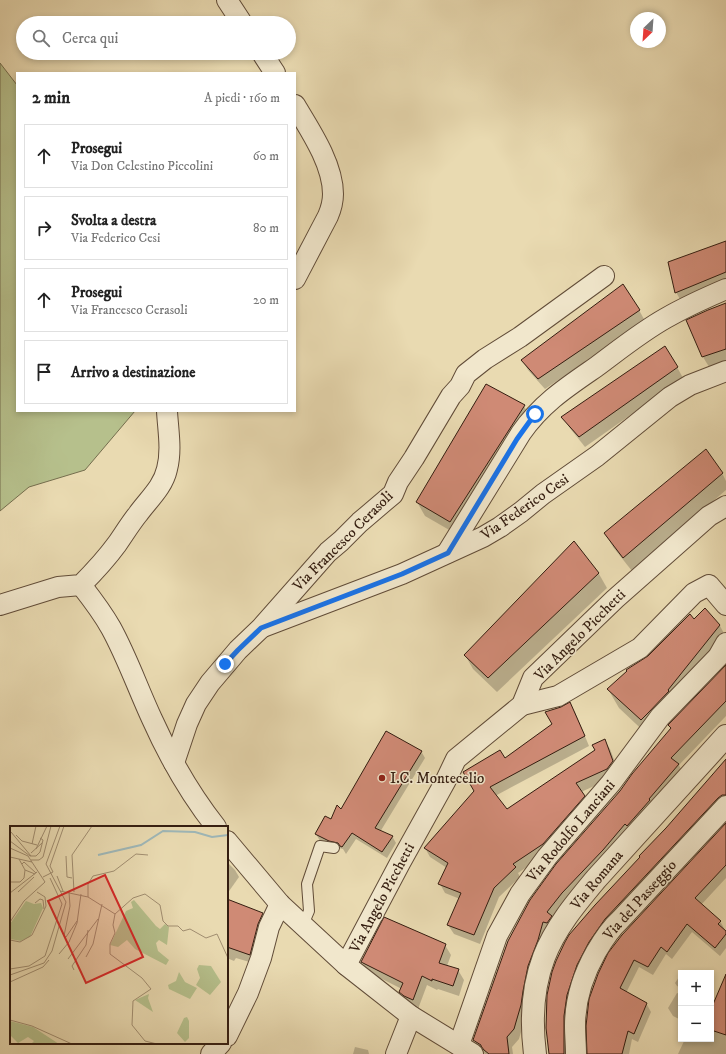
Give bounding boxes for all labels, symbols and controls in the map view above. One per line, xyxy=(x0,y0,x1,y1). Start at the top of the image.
north arrow xyxy=(630,12,666,48)
search box xyxy=(16,16,296,60)
icon: search xyxy=(30,27,52,49)
text: Cerca qui xyxy=(62,29,118,48)
text: 2 min xyxy=(32,87,70,109)
text: A piedi · 160 m xyxy=(204,90,280,106)
text: Prosegui xyxy=(71,139,122,158)
icon: ahead xyxy=(33,145,55,167)
text: 60 m xyxy=(253,148,279,164)
text: Via Don Celestino Piccolini xyxy=(71,158,213,174)
text: Svolta a destra xyxy=(71,211,156,230)
icon: right xyxy=(33,217,55,239)
text: 80 m xyxy=(253,220,279,236)
text: Via Federico Cesi xyxy=(71,230,160,246)
text: Prosegui xyxy=(71,283,122,302)
icon: ahead xyxy=(33,289,55,311)
text: 20 m xyxy=(253,292,279,308)
text: Via Francesco Cerasoli xyxy=(71,302,188,318)
icon: arrive xyxy=(33,361,55,383)
text: Arrivo a destinazione xyxy=(71,363,195,382)
route start xyxy=(526,405,544,423)
street label: Via Federico Cesi xyxy=(477,470,573,545)
street label: Via Francesco Cerasoli xyxy=(288,487,397,596)
street label: Via Angelo Picchetti xyxy=(530,585,630,685)
route end xyxy=(216,655,234,673)
place label: I.C. Montecelio xyxy=(390,769,484,788)
marker: I.C. Montecelio xyxy=(377,773,387,783)
street label: Via Rodolfo Lanciani xyxy=(522,776,619,887)
inset map xyxy=(10,826,228,1044)
street label: Via Angelo Picchetti xyxy=(345,840,419,957)
street label: Via Romana xyxy=(566,846,628,914)
street label: Via del Passeggio xyxy=(598,856,681,945)
map controls xyxy=(678,970,714,1042)
button: + xyxy=(678,970,714,1006)
button: − xyxy=(678,1006,714,1042)

